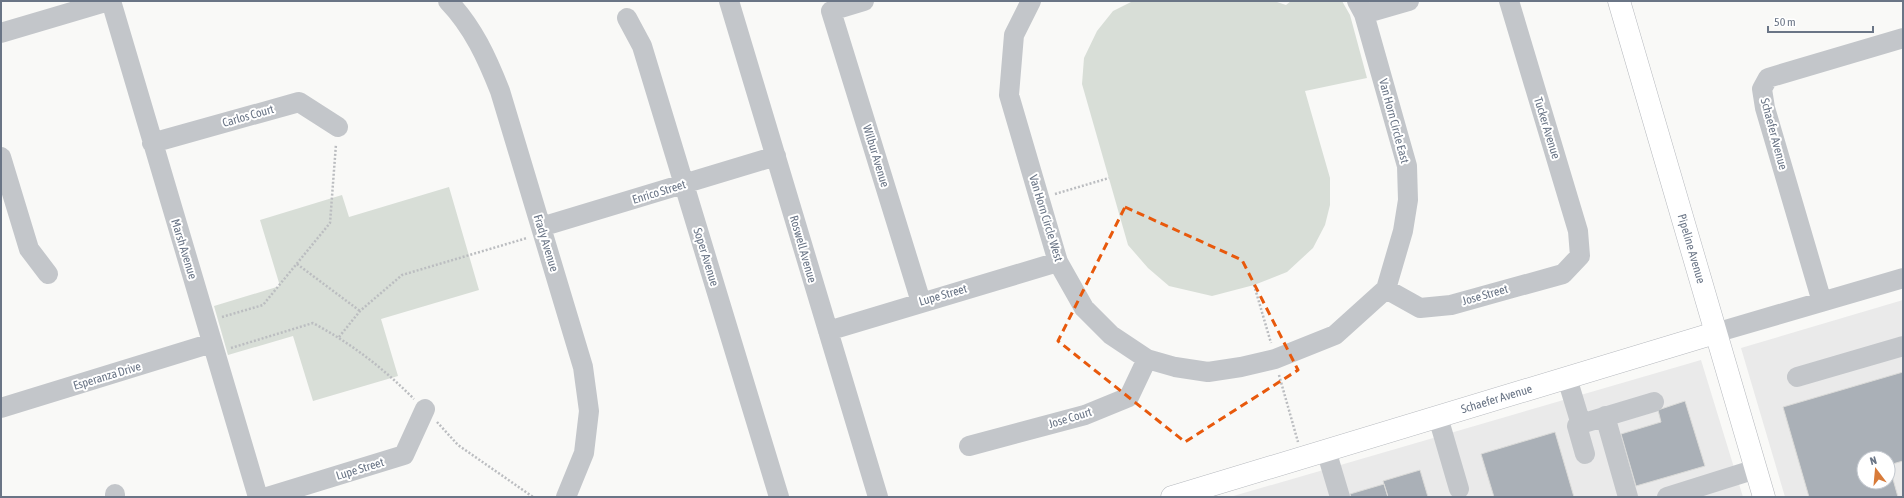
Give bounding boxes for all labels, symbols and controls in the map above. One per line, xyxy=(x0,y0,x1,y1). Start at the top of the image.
scale bar xyxy=(1768,8,1873,34)
text: 50 m xyxy=(1774,15,1796,29)
street label: Van Horn Circle East xyxy=(1376,77,1412,165)
street label: Tucker Avenue xyxy=(1531,95,1563,161)
street label: Schaefer Avenue xyxy=(1758,97,1790,171)
street label: Carlos Court xyxy=(221,102,276,130)
street label: Wilbur Avenue xyxy=(860,123,892,189)
street label: Van Horn Circle West xyxy=(1026,173,1066,264)
street label: Enrico Street xyxy=(631,177,688,207)
street label: Pipeline Avenue xyxy=(1675,212,1708,285)
street label: Frady Avenue xyxy=(531,213,561,273)
street label: Roswell Avenue xyxy=(787,214,819,284)
street label: Marsh Avenue xyxy=(168,217,200,281)
street label: Soper Avenue xyxy=(691,226,721,288)
street label: Lupe Street xyxy=(917,281,969,309)
street label: Jose Street xyxy=(1460,282,1510,308)
street label: Esperanza Drive xyxy=(71,359,143,393)
street label: Schaefer Avenue xyxy=(1459,382,1534,416)
street label: Jose Court xyxy=(1047,405,1094,431)
north arrow xyxy=(1856,450,1896,490)
text: N xyxy=(1868,454,1878,467)
street label: Lupe Street xyxy=(334,455,386,483)

